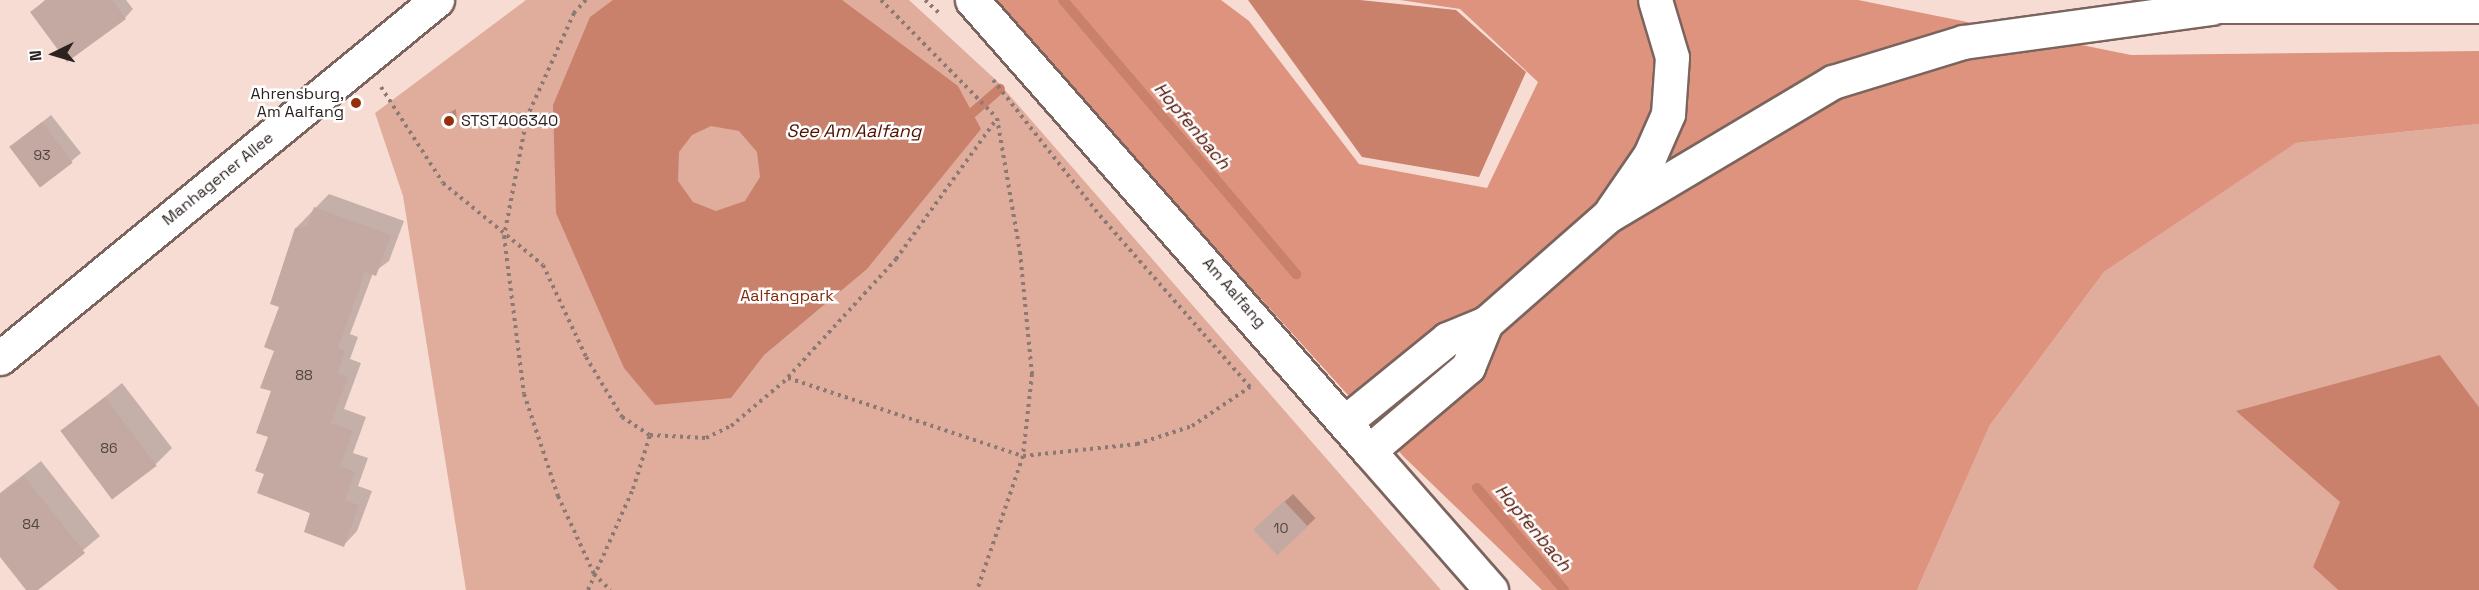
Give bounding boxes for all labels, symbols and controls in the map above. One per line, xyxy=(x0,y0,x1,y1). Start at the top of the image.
north arrow xyxy=(24,24,84,84)
text: N xyxy=(25,49,46,62)
water label: Hopfenbach xyxy=(1149,78,1235,174)
place label: Ahrensburg, Am Aalfang xyxy=(251,84,344,122)
marker: Ahrensburg, Am Aalfang xyxy=(349,96,363,110)
place label: STST406340 xyxy=(461,111,558,131)
marker: STST406340 xyxy=(442,114,456,128)
water label: See Am Aalfang xyxy=(786,120,922,142)
street label: Manhagener Allee xyxy=(158,128,278,230)
house number: 93 xyxy=(33,147,51,163)
street label: Am Aalfang xyxy=(1198,254,1270,332)
park label: Aalfangpark xyxy=(740,286,834,306)
house number: 88 xyxy=(295,367,313,383)
house number: 86 xyxy=(100,440,118,456)
water label: Hopfenbach xyxy=(1490,480,1576,576)
house number: 84 xyxy=(22,516,40,532)
house number: 10 xyxy=(1274,520,1288,536)

